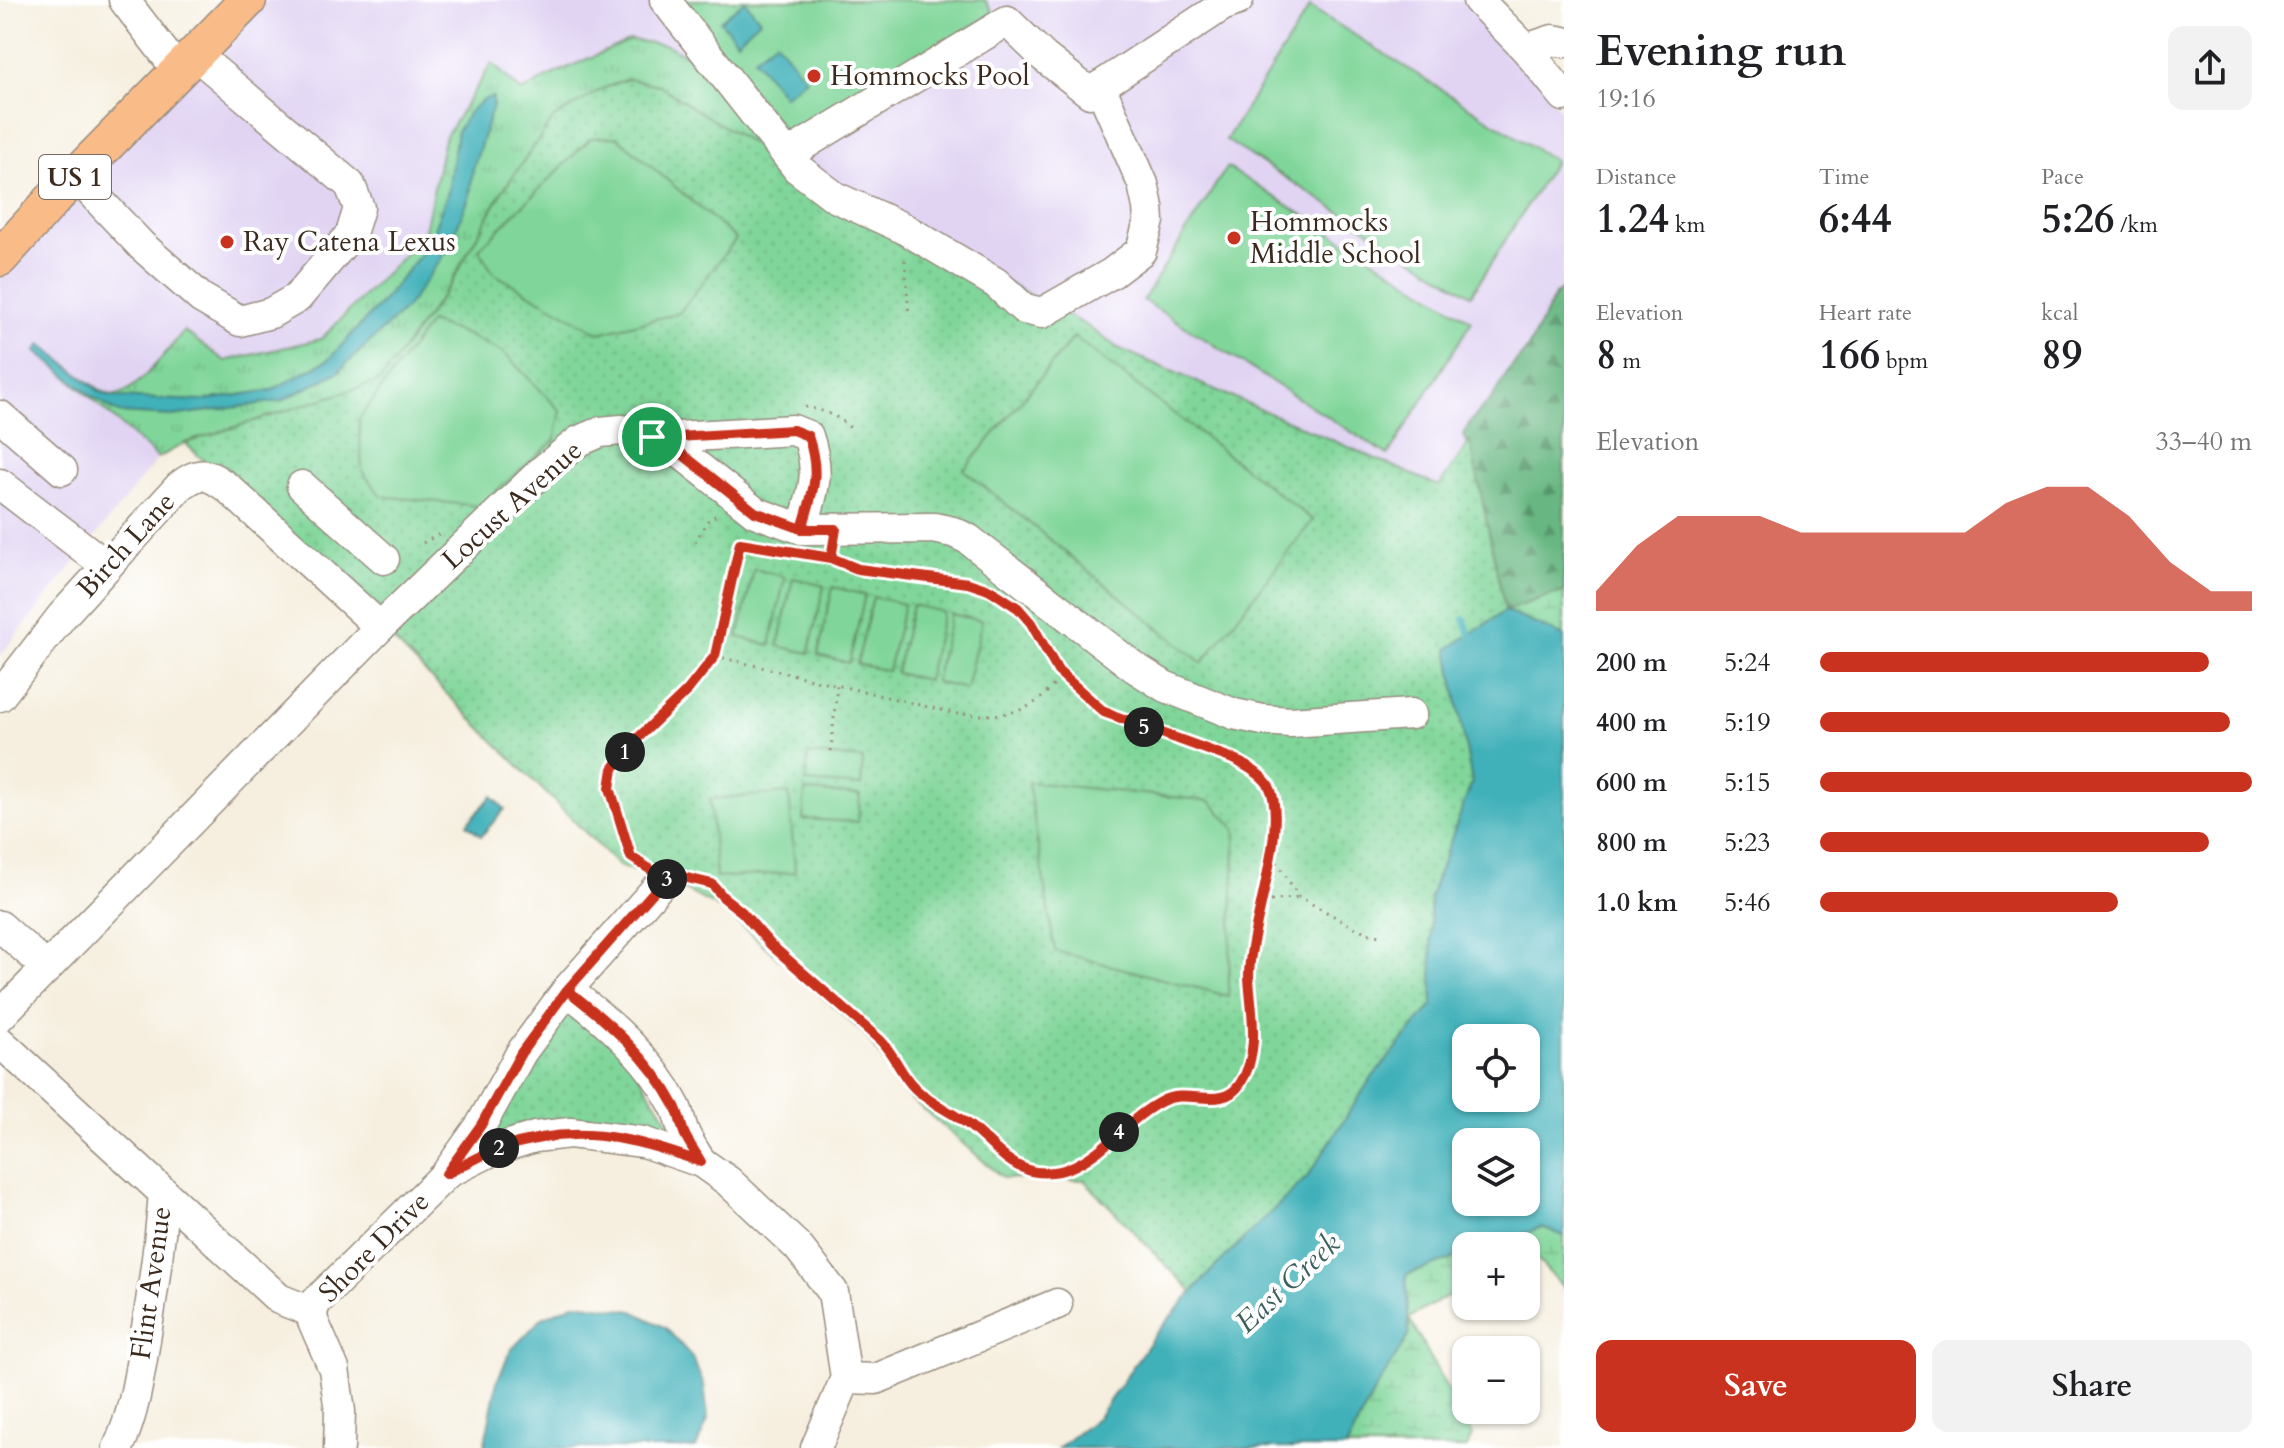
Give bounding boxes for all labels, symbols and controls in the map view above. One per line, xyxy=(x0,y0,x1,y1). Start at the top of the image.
text: Evening run xyxy=(1596,21,1846,81)
button: share xyxy=(2168,26,2252,110)
place label: Hommocks Pool xyxy=(830,57,1030,95)
marker: Hommocks Pool xyxy=(805,67,823,85)
text: 19:16 xyxy=(1596,81,1656,116)
road number: US 1 xyxy=(39,155,111,199)
text: Distance xyxy=(1596,162,1676,192)
text: Time xyxy=(1819,162,1870,192)
text: Pace xyxy=(2041,162,2084,192)
text: 1.24 xyxy=(1596,192,1669,247)
text: 6:44 xyxy=(1819,192,1892,247)
text: 5:26 xyxy=(2041,192,2114,247)
place label: Hommocks Middle School xyxy=(1250,203,1421,273)
text: km xyxy=(1669,210,1705,240)
text: /km xyxy=(2114,210,2158,240)
place label: Ray Catena Lexus xyxy=(243,223,456,261)
marker: Hommocks Middle School xyxy=(1225,229,1243,247)
marker: Ray Catena Lexus xyxy=(218,233,236,251)
text: Elevation xyxy=(1596,298,1683,328)
text: Heart rate xyxy=(1819,298,1912,328)
text: kcal xyxy=(2041,298,2078,328)
text: 8 xyxy=(1596,328,1617,383)
text: 166 xyxy=(1819,328,1880,383)
text: 89 xyxy=(2041,328,2082,383)
text: m xyxy=(1617,346,1641,376)
text: bpm xyxy=(1880,346,1928,376)
pin xyxy=(618,403,686,471)
icon: arrive xyxy=(630,415,674,459)
text: Elevation xyxy=(1596,424,1699,459)
text: 33–40 m xyxy=(2155,424,2252,459)
street label: Locust Avenue xyxy=(434,432,590,578)
street label: Birch Lane xyxy=(68,484,184,606)
text: 200 m xyxy=(1596,645,1667,680)
text: 5:24 xyxy=(1724,645,1771,680)
text: 400 m xyxy=(1596,705,1667,740)
text: 5:19 xyxy=(1724,705,1771,740)
pin: 5 xyxy=(1124,707,1164,747)
text: 5 xyxy=(1138,712,1150,742)
pin: 1 xyxy=(605,732,645,772)
text: 1 xyxy=(619,737,631,767)
text: 600 m xyxy=(1596,765,1667,800)
text: 5:15 xyxy=(1724,765,1771,800)
text: 800 m xyxy=(1596,825,1667,860)
text: 5:23 xyxy=(1724,825,1771,860)
pin: 3 xyxy=(647,859,687,899)
text: 3 xyxy=(661,864,673,894)
text: 1.0 km xyxy=(1596,885,1677,920)
text: 5:46 xyxy=(1724,885,1771,920)
map controls xyxy=(1452,1024,1540,1424)
button: locate xyxy=(1452,1024,1540,1112)
pin: 4 xyxy=(1099,1112,1139,1152)
text: 4 xyxy=(1113,1117,1125,1147)
pin: 2 xyxy=(479,1128,519,1168)
button: layers xyxy=(1452,1128,1540,1216)
text: 2 xyxy=(493,1133,505,1163)
street label: Shore Drive xyxy=(310,1183,438,1311)
street label: Flint Avenue xyxy=(121,1204,181,1362)
water label: East Creek xyxy=(1226,1224,1350,1342)
button: + xyxy=(1452,1232,1540,1320)
button: − xyxy=(1452,1336,1540,1424)
button: Save xyxy=(1596,1340,1916,1432)
button: Share xyxy=(1932,1340,2252,1432)

